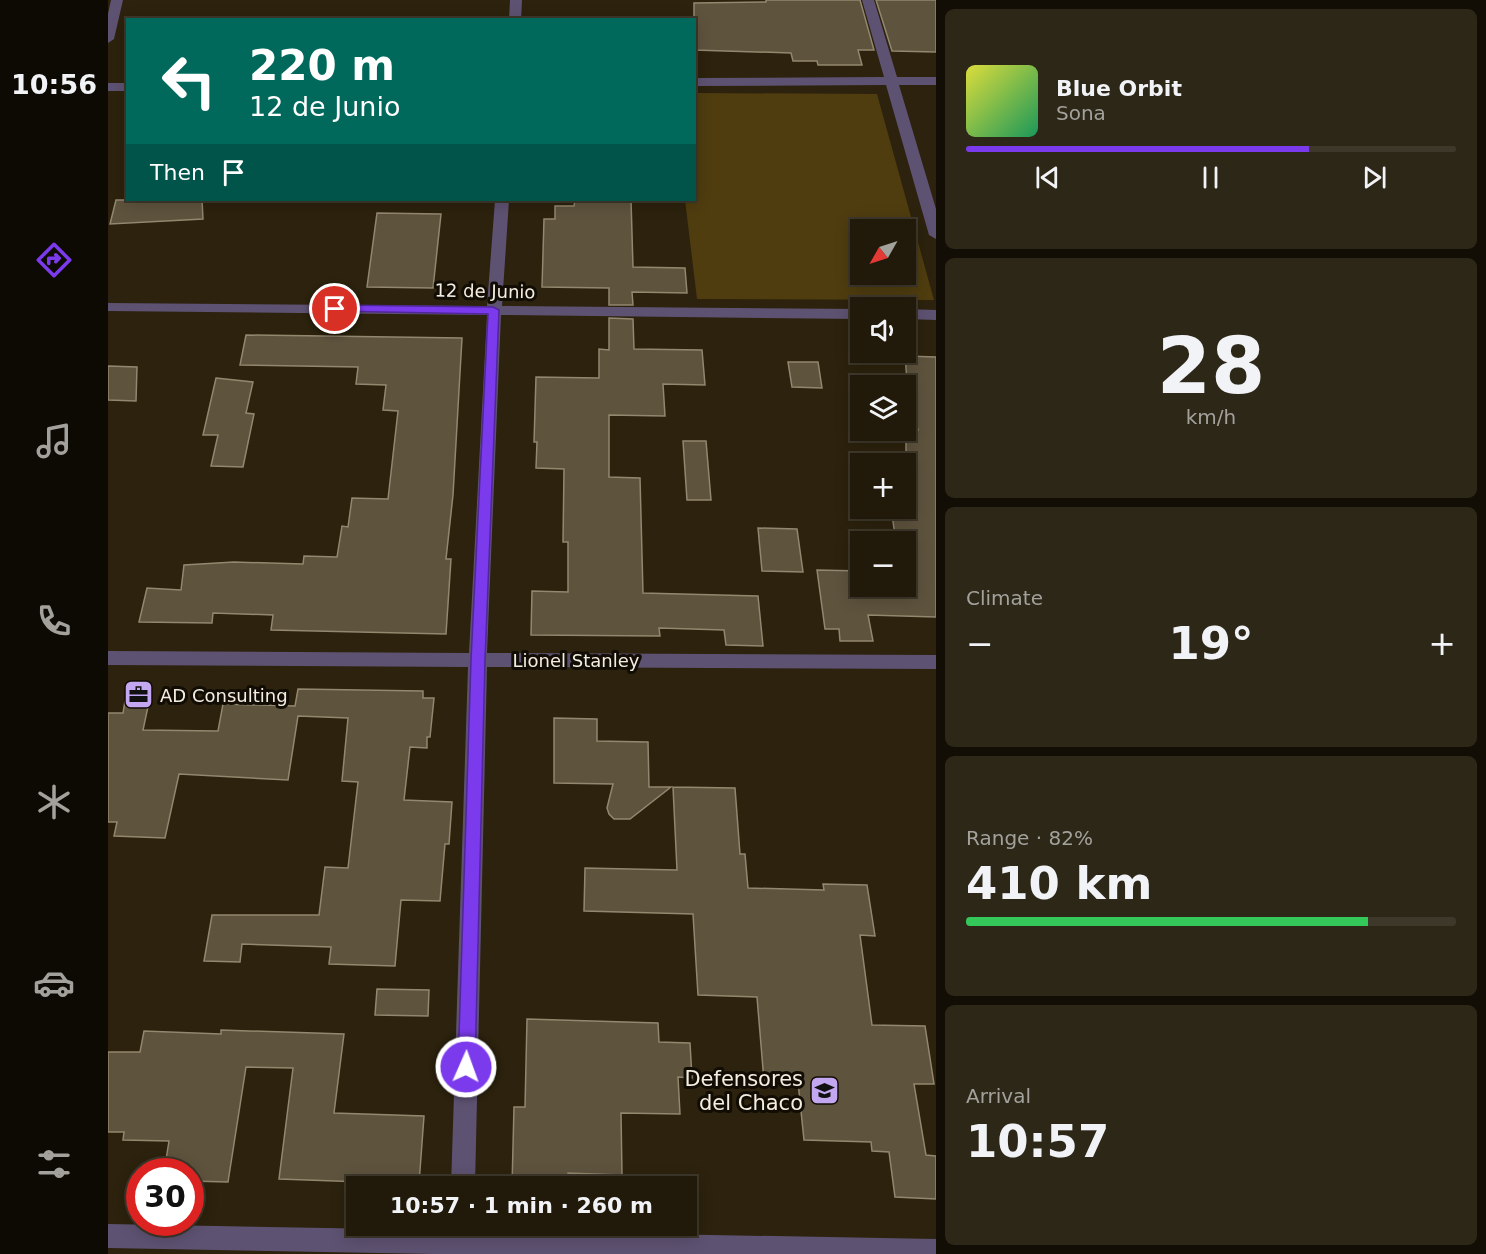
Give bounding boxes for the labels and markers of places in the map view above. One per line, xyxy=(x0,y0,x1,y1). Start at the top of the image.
pin xyxy=(309,283,360,334)
office icon: AD Consulting xyxy=(123,679,155,711)
place label: AD Consulting xyxy=(160,685,288,706)
place label: Defensores del Chaco xyxy=(684,1067,803,1115)
school or university icon: Defensores del Chaco xyxy=(808,1075,840,1107)

